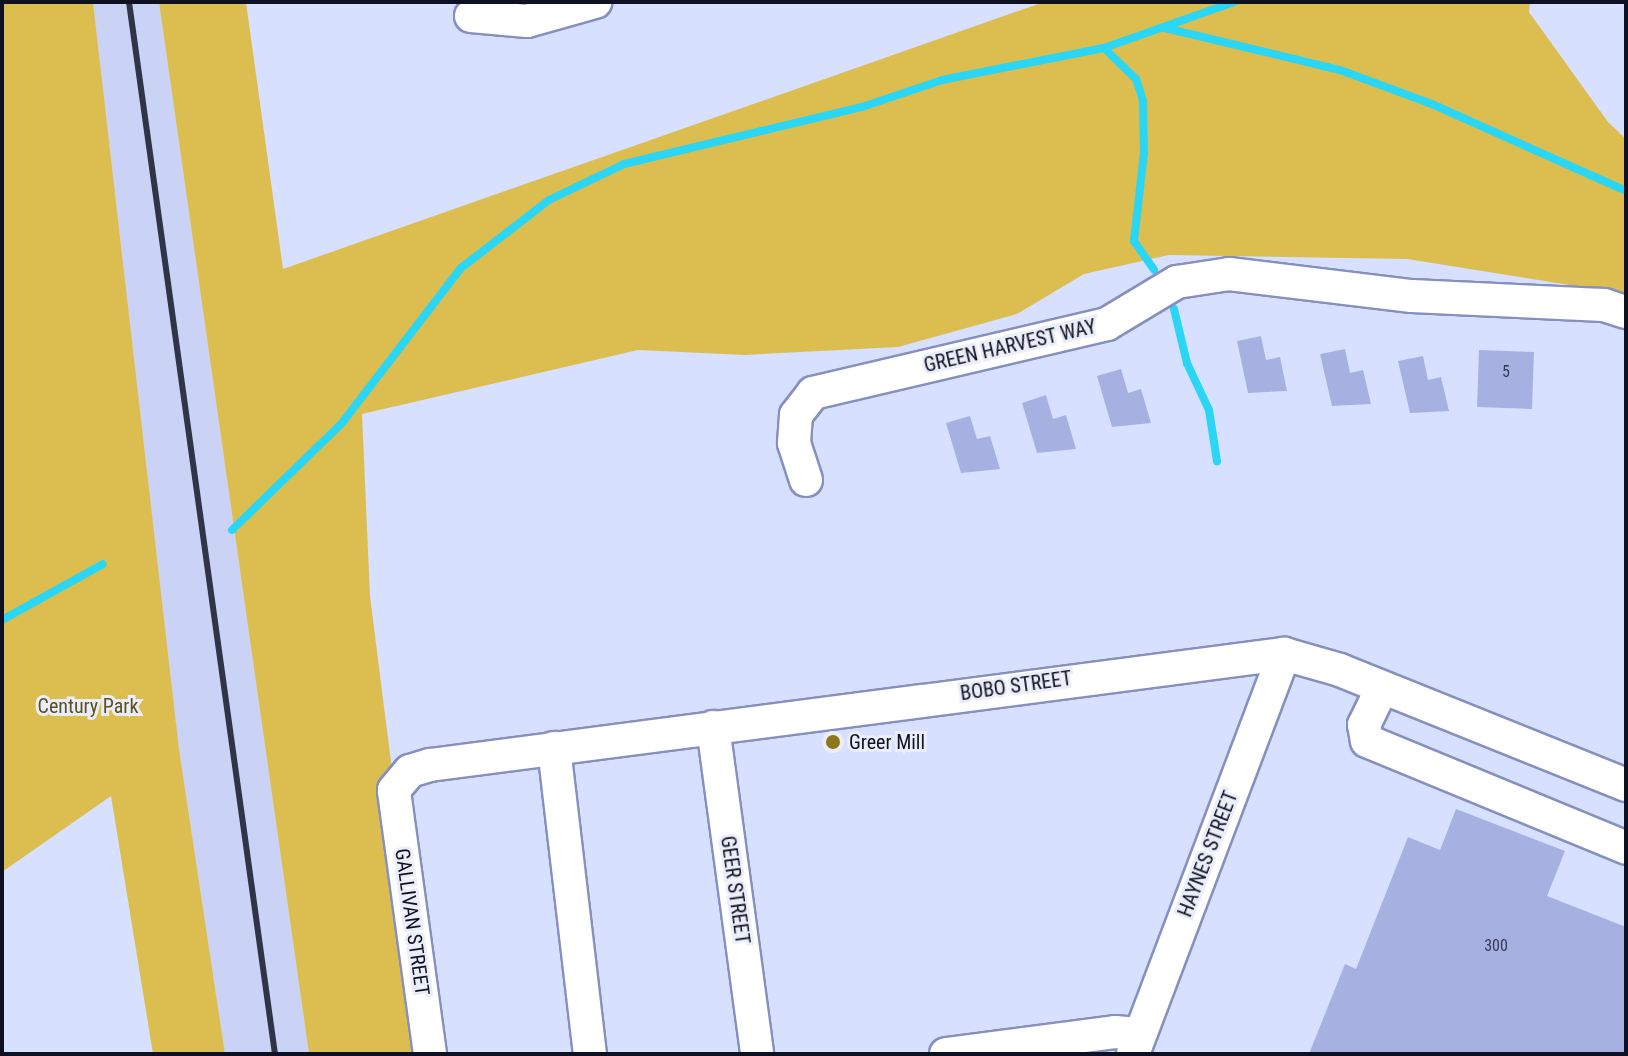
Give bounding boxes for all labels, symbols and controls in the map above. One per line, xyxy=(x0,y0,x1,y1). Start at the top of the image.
street label: GREEN HARVEST WAY xyxy=(921,314,1099,378)
house number: 5 xyxy=(1502,362,1510,382)
street label: BOBO STREET xyxy=(959,666,1073,706)
park label: Century Park xyxy=(38,694,138,718)
place label: Greer Mill xyxy=(849,730,925,754)
marker: Greer Mill xyxy=(824,733,842,751)
street label: HAYNES STREET xyxy=(1173,788,1243,920)
street label: GEER STREET xyxy=(716,834,754,946)
street label: GALLIVAN STREET xyxy=(390,847,434,997)
house number: 300 xyxy=(1484,936,1508,956)

